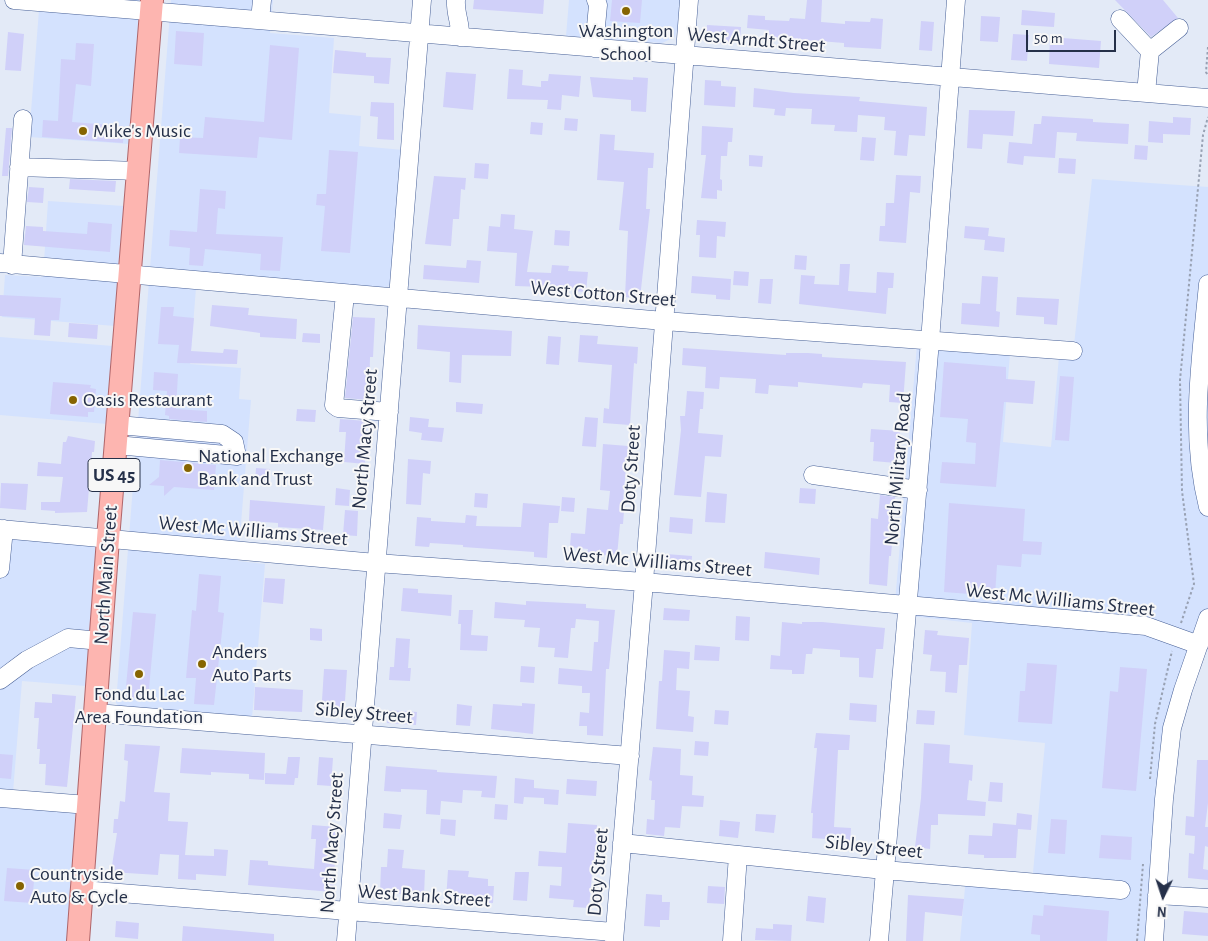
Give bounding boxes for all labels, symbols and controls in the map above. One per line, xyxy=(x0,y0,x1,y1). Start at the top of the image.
marker: Washington School xyxy=(620,5,632,17)
place label: Washington School xyxy=(579,19,673,66)
scale bar xyxy=(1028,20,1118,52)
street label: West Arndt Street xyxy=(686,22,826,58)
text: 50 m xyxy=(1034,31,1063,46)
place label: Mike's Music xyxy=(93,119,191,143)
marker: Mike's Music xyxy=(77,125,89,137)
street label: West Cotton Street xyxy=(529,276,677,312)
street label: North Macy Street xyxy=(347,368,383,510)
place label: Oasis Restaurant xyxy=(83,388,212,412)
street label: North Military Road xyxy=(879,391,917,547)
marker: Oasis Restaurant xyxy=(67,394,79,406)
street label: Doty Street xyxy=(616,424,646,514)
place label: National Exchange Bank and Trust xyxy=(198,444,344,491)
road number: US 45 xyxy=(88,458,140,492)
marker: National Exchange Bank and Trust xyxy=(182,462,194,474)
street label: North Main Street xyxy=(89,504,123,646)
street label: West Mc Williams Street xyxy=(157,511,349,551)
street label: West Mc Williams Street xyxy=(561,542,753,582)
street label: West Mc Williams Street xyxy=(964,578,1156,622)
place label: Anders Auto Parts xyxy=(212,640,292,687)
marker: Anders Auto Parts xyxy=(196,658,208,670)
marker: Fond du Lac Area Foundation xyxy=(133,668,145,680)
place label: Fond du Lac Area Foundation xyxy=(75,682,203,729)
street label: Sibley Street xyxy=(314,697,414,729)
street label: North Macy Street xyxy=(315,772,349,914)
street label: Doty Street xyxy=(582,827,614,917)
street label: Sibley Street xyxy=(824,830,924,864)
place label: Countryside Auto & Cycle xyxy=(30,862,128,909)
north arrow xyxy=(1138,871,1188,921)
street label: West Bank Street xyxy=(357,879,491,913)
marker: Countryside Auto & Cycle xyxy=(14,880,26,892)
text: N xyxy=(1157,904,1167,918)

